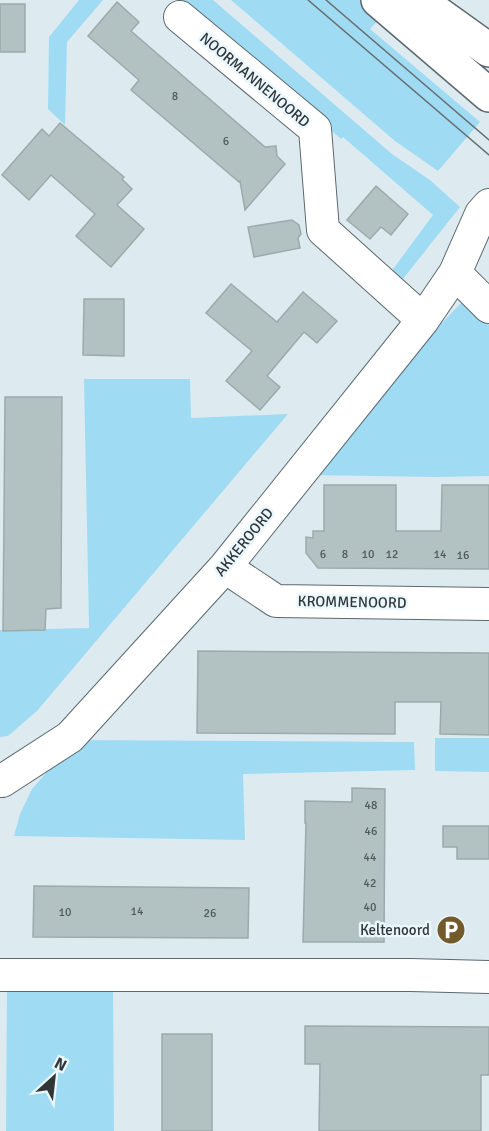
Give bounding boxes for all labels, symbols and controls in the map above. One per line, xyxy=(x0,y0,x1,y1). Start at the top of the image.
street label: NOORMANNENOORD xyxy=(196,29,314,131)
house number: 8 xyxy=(172,89,178,104)
house number: 6 xyxy=(223,134,229,149)
street label: AKKEROORD xyxy=(211,504,277,580)
house number: 6 xyxy=(320,547,326,562)
house number: 8 xyxy=(342,547,348,562)
house number: 10 xyxy=(362,547,374,562)
house number: 12 xyxy=(386,547,398,562)
house number: 14 xyxy=(434,547,447,562)
house number: 16 xyxy=(457,548,469,563)
street label: KROMMENOORD xyxy=(297,592,407,612)
house number: 48 xyxy=(365,798,377,813)
house number: 46 xyxy=(365,824,377,839)
house number: 44 xyxy=(364,850,377,865)
house number: 42 xyxy=(364,876,376,891)
house number: 40 xyxy=(364,900,376,915)
house number: 14 xyxy=(131,904,144,919)
house number: 10 xyxy=(59,905,71,920)
house number: 26 xyxy=(204,906,216,921)
parking icon: Keltenoord xyxy=(435,914,467,946)
place label: Keltenoord xyxy=(360,921,430,939)
north arrow xyxy=(24,1047,84,1107)
text: N xyxy=(51,1053,70,1076)

